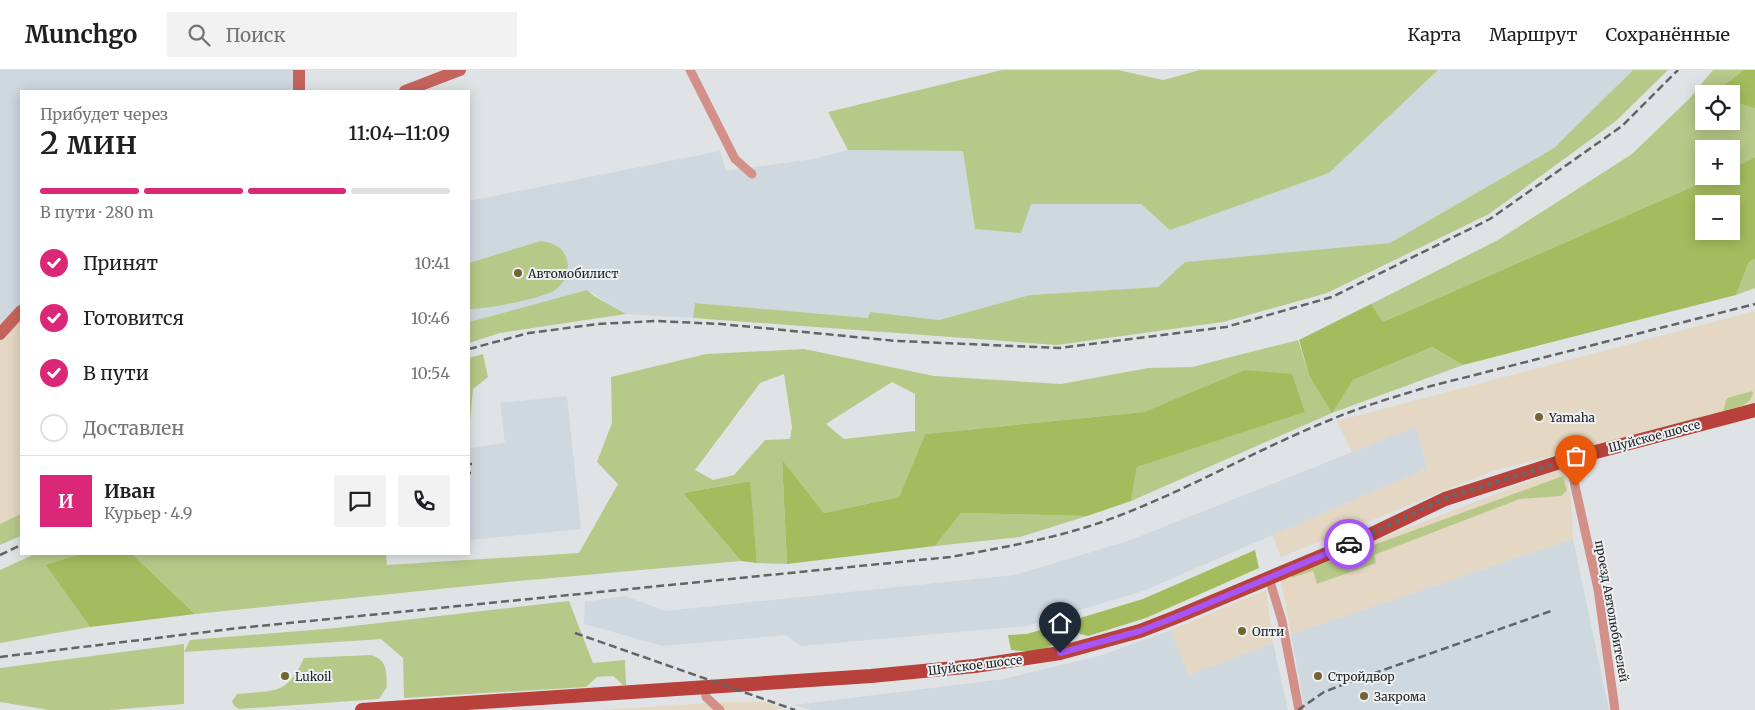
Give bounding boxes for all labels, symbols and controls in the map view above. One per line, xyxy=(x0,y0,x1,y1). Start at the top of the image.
search box xyxy=(167,12,517,57)
text: Munchgo xyxy=(25,19,137,50)
icon: search xyxy=(185,21,213,49)
text: Поиск xyxy=(225,23,285,47)
text: Карта xyxy=(1408,23,1461,46)
text: Маршрут xyxy=(1489,23,1577,46)
text: Сохранённые xyxy=(1605,23,1730,46)
map controls xyxy=(1695,85,1740,240)
button: locate xyxy=(1695,85,1740,130)
text: Прибудет через xyxy=(40,104,168,124)
text: 11:04–11:09 xyxy=(349,121,450,145)
text: 2 мин xyxy=(40,123,137,163)
button: + xyxy=(1695,140,1740,185)
button: − xyxy=(1695,195,1740,240)
text: В пути · 280 m xyxy=(40,202,154,222)
icon: check xyxy=(40,249,68,277)
text: Принят xyxy=(83,251,158,275)
text: 10:41 xyxy=(414,253,450,273)
place label: Автомобилист xyxy=(527,266,619,281)
marker: Автомобилист xyxy=(512,267,524,279)
icon: check xyxy=(40,304,68,332)
text: Готовится xyxy=(83,306,184,330)
text: 10:46 xyxy=(411,308,450,328)
icon: check xyxy=(40,359,68,387)
text: В пути xyxy=(83,361,149,385)
text: 10:54 xyxy=(411,363,450,383)
place label: Yamaha xyxy=(1548,410,1596,425)
marker: Yamaha xyxy=(1533,411,1545,423)
text: Доставлен xyxy=(83,416,184,440)
street label: Шуйское шоссе xyxy=(1606,416,1702,456)
pin xyxy=(1555,435,1597,486)
icon: bag xyxy=(1562,442,1590,470)
button: chat xyxy=(334,475,386,527)
button: phone xyxy=(398,475,450,527)
text: Иван xyxy=(104,479,155,503)
text: И xyxy=(58,489,74,513)
text: Курьер · 4.9 xyxy=(104,503,192,523)
courier xyxy=(1324,519,1374,569)
icon: car xyxy=(1335,530,1363,558)
street label: проезд Автолюбителей xyxy=(1592,539,1632,683)
pin xyxy=(1039,602,1081,653)
icon: home xyxy=(1046,609,1074,637)
place label: Опти xyxy=(1252,624,1284,639)
marker: Опти xyxy=(1236,625,1248,637)
street label: Шуйское шоссе xyxy=(927,652,1023,678)
place label: Lukoil xyxy=(295,669,332,684)
place label: Стройдвор xyxy=(1328,669,1395,684)
marker: Lukoil xyxy=(279,670,291,682)
marker: Стройдвор xyxy=(1312,670,1324,682)
place label: Закрома xyxy=(1374,689,1427,704)
marker: Закрома xyxy=(1358,690,1370,702)

